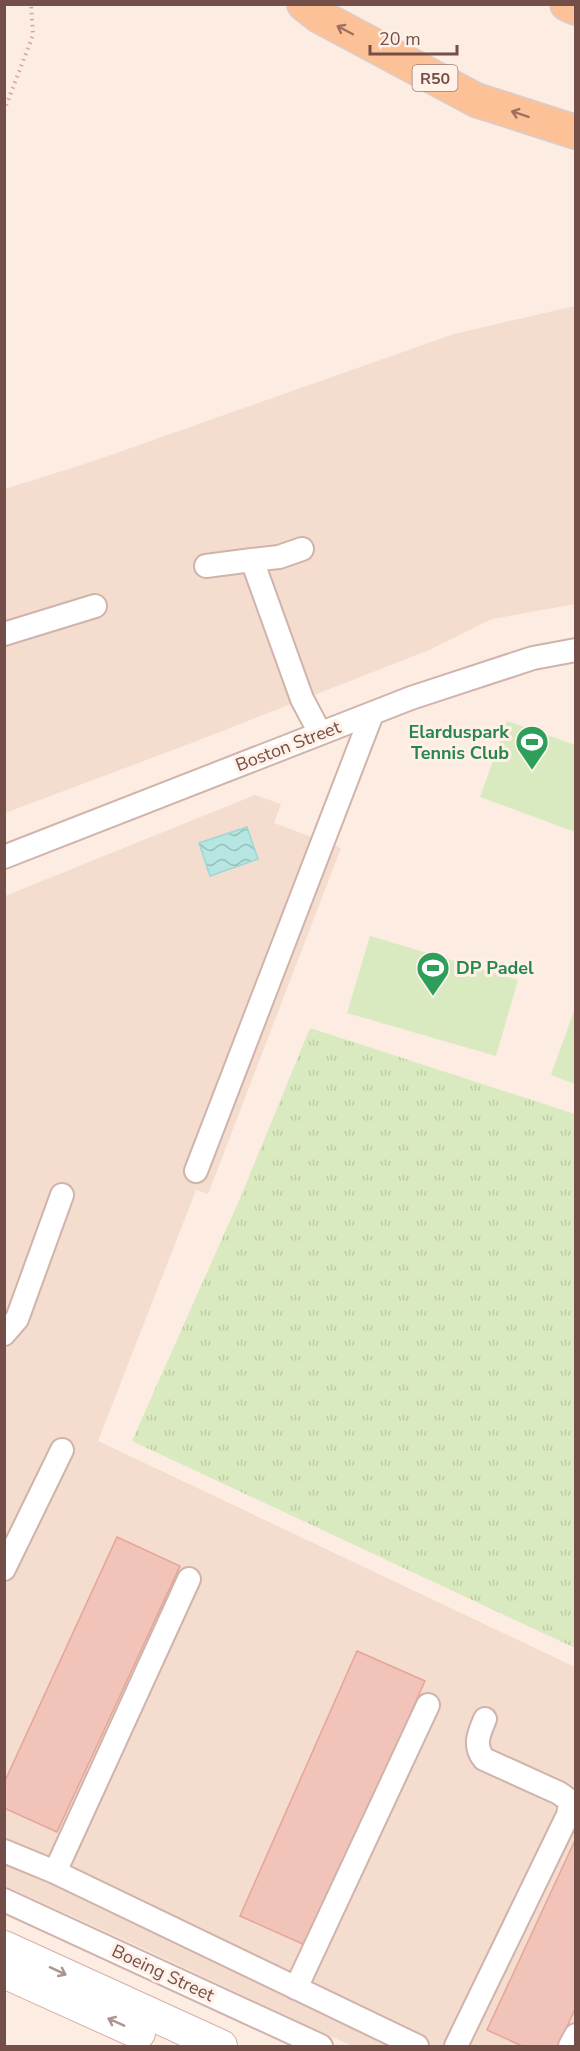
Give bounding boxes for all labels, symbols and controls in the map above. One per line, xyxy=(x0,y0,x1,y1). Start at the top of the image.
scale bar xyxy=(370,18,457,56)
one-way arrow xyxy=(336,24,354,35)
text: 20 m xyxy=(379,27,421,51)
road number: R50 xyxy=(412,65,458,91)
one-way arrow xyxy=(511,108,530,119)
street label: Boston Street xyxy=(232,715,345,777)
place label: Elarduspark Tennis Club xyxy=(408,720,509,765)
sports icon: Elarduspark Tennis Club xyxy=(514,724,550,771)
sports icon: DP Padel xyxy=(415,950,451,997)
place label: DP Padel xyxy=(456,956,534,980)
street label: Boeing Street xyxy=(108,1939,219,2008)
one-way arrow xyxy=(48,1966,66,1978)
one-way arrow xyxy=(108,2016,126,2028)

